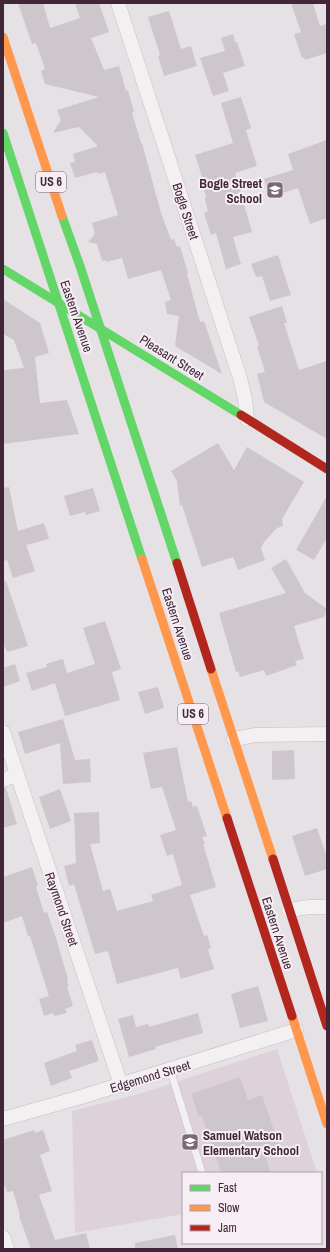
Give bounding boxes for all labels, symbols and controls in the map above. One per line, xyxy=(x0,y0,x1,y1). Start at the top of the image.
road number: US 6 xyxy=(36,172,66,192)
place label: Bogle Street School xyxy=(199,175,262,207)
school or university icon: Bogle Street School xyxy=(265,180,285,200)
street label: Bogle Street xyxy=(168,181,203,242)
street label: Eastern Avenue xyxy=(56,278,97,354)
street label: Pleasant Street xyxy=(136,331,207,384)
street label: Eastern Avenue xyxy=(158,586,197,663)
road number: US 6 xyxy=(178,704,208,724)
street label: Raymond Street xyxy=(41,870,82,948)
street label: Eastern Avenue xyxy=(258,895,297,972)
street label: Edgemond Street xyxy=(108,1056,192,1097)
place label: Samuel Watson Elementary School xyxy=(203,1127,299,1159)
school or university icon: Samuel Watson Elementary School xyxy=(180,1132,200,1152)
legend xyxy=(182,1172,322,1244)
text: Fast xyxy=(218,1180,237,1196)
text: Slow xyxy=(218,1200,240,1216)
text: Jam xyxy=(218,1220,237,1236)

